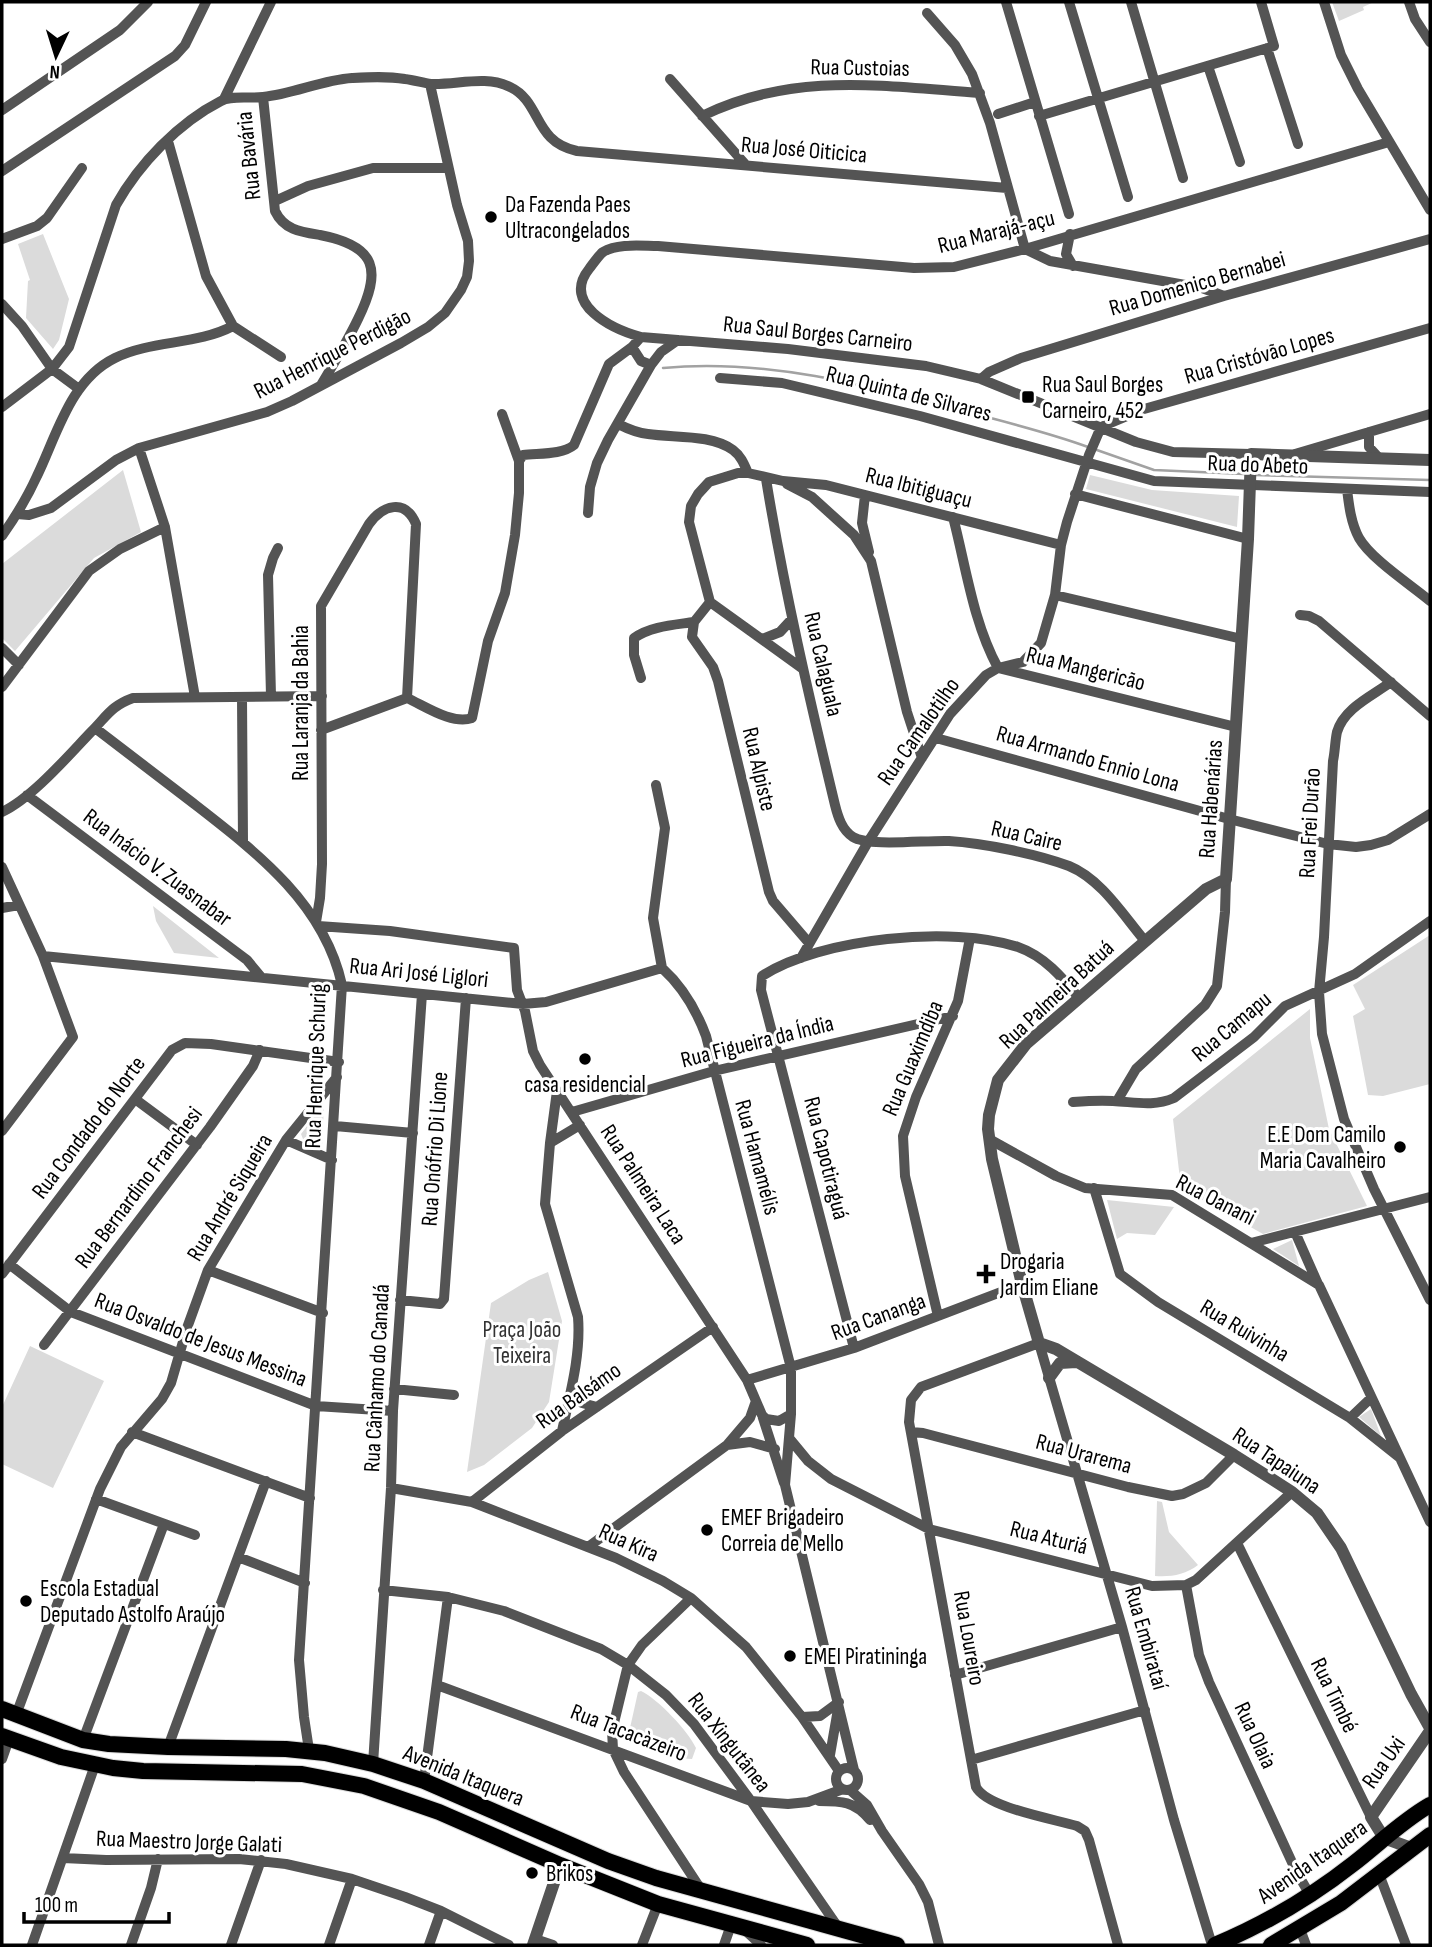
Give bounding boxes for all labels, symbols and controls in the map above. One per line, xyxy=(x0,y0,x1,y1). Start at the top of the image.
north arrow xyxy=(21,21,91,91)
street label: Rua Custoias xyxy=(810,53,910,83)
text: N xyxy=(49,60,61,83)
street label: Rua Bavária xyxy=(230,110,268,202)
street label: Rua José Oiticica xyxy=(740,131,868,169)
place label: Da Fazenda Paes Ultracongelados xyxy=(505,191,631,245)
street label: Rua Marajá-açu xyxy=(935,204,1058,260)
marker: Da Fazenda Paes Ultracongelados xyxy=(483,209,499,225)
street label: Rua Domenico Bernabei xyxy=(1106,245,1289,322)
street label: Rua Henrique Perdigão xyxy=(249,302,416,406)
street label: Rua Saul Borges Carneiro xyxy=(722,310,914,358)
street label: Rua Cristóvão Lopes xyxy=(1181,321,1337,391)
street label: Rua Quinta de Silvares xyxy=(823,360,994,428)
place label: Rua Saul Borges Carneiro, 452 xyxy=(1042,371,1163,425)
marker: Rua Saul Borges Carneiro, 452 xyxy=(1020,389,1036,405)
street label: Rua do Abeto xyxy=(1207,449,1309,481)
street label: Rua Ibitiguaçu xyxy=(862,461,975,515)
street label: Rua Calaguala xyxy=(797,609,849,719)
street label: Rua Laranja da Bahia xyxy=(287,625,315,781)
street label: Rua Mangericão xyxy=(1023,641,1148,697)
street label: Rua Camalotilho xyxy=(872,672,966,791)
street label: Rua Armando Ennio Lona xyxy=(993,719,1182,798)
street label: Rua Alpiste xyxy=(736,725,782,814)
street label: Rua Habenárias xyxy=(1193,739,1229,859)
street label: Rua Frei Durão xyxy=(1293,767,1327,879)
street label: Rua Inácio V. Zuasnabar xyxy=(77,803,238,933)
street label: Rua Caire xyxy=(988,814,1065,858)
street label: Rua Palmeira Batuá xyxy=(993,934,1120,1055)
street label: Rua Ari José Liglori xyxy=(348,952,490,994)
street label: Rua Henrique Schurig xyxy=(299,983,333,1149)
street label: Rua Camapu xyxy=(1186,985,1277,1068)
street label: Rua Guaximdiba xyxy=(876,996,950,1120)
street label: Rua Figueira da Índia xyxy=(678,1009,837,1074)
street label: Rua Condado do Norte xyxy=(26,1051,152,1204)
marker: casa residencial xyxy=(577,1051,593,1067)
street label: Rua Onófrio Di Lione xyxy=(416,1071,454,1227)
place label: casa residencial xyxy=(524,1071,646,1099)
street label: Rua Capotiraguá xyxy=(797,1094,855,1222)
street label: Rua Hamamélis xyxy=(728,1097,786,1218)
street label: Rua Bernardino Franchesi xyxy=(69,1101,209,1274)
street label: Rua Palmeira Laca xyxy=(594,1119,692,1250)
place label: E.E Dom Camilo Maria Cavalheiro xyxy=(1260,1121,1386,1175)
street label: Rua André Siqueira xyxy=(181,1129,279,1266)
marker: E.E Dom Camilo Maria Cavalheiro xyxy=(1392,1139,1408,1155)
street label: Rua Oanani xyxy=(1171,1168,1260,1232)
place label: Drogaria Jardim Eliane xyxy=(999,1248,1099,1302)
marker: Drogaria Jardim Eliane xyxy=(978,1266,994,1282)
street label: Rua Cânhamo do Canadá xyxy=(358,1283,396,1473)
street label: Rua Osvaldo de Jesus Messina xyxy=(91,1287,311,1393)
street label: Rua Cananga xyxy=(827,1287,929,1347)
street label: Rua Ruivinha xyxy=(1195,1293,1294,1368)
park label: Praça João Teixeira xyxy=(483,1316,561,1370)
street label: Rua Balsámo xyxy=(531,1356,627,1435)
street label: Rua Tapaiuna xyxy=(1227,1421,1326,1501)
street label: Rua Urarema xyxy=(1033,1428,1135,1480)
place label: EMEF Brigadeiro Correia de Mello xyxy=(721,1504,844,1558)
street label: Rua Aturiá xyxy=(1007,1515,1090,1561)
street label: Rua Kira xyxy=(594,1517,663,1568)
marker: EMEF Brigadeiro Correia de Mello xyxy=(699,1522,715,1538)
place label: Escola Estadual Deputado Astolfo Araújo xyxy=(40,1575,225,1629)
street label: Rua Embirataí xyxy=(1118,1583,1174,1694)
street label: Rua Loureiro xyxy=(947,1589,991,1688)
marker: Escola Estadual Deputado Astolfo Araújo xyxy=(18,1593,34,1609)
place label: EMEI Piratininga xyxy=(804,1643,927,1671)
marker: EMEI Piratininga xyxy=(782,1648,798,1664)
street label: Rua Timbé xyxy=(1304,1653,1364,1737)
street label: Rua Xingutânea xyxy=(682,1687,777,1798)
street label: Rua Tacacàzeiro xyxy=(567,1698,691,1768)
street label: Rua Olaia xyxy=(1228,1698,1283,1773)
street label: Rua Uxi xyxy=(1356,1731,1412,1794)
street label: Avenida Itaquera xyxy=(398,1739,528,1813)
street label: Avenida Itaquera xyxy=(1251,1814,1373,1910)
street label: Rua Maestro Jorge Galati xyxy=(95,1825,282,1859)
place label: Brikos xyxy=(546,1860,593,1888)
marker: Brikos xyxy=(524,1865,540,1881)
scale bar xyxy=(24,1881,170,1925)
text: 100 m xyxy=(35,1893,78,1918)

